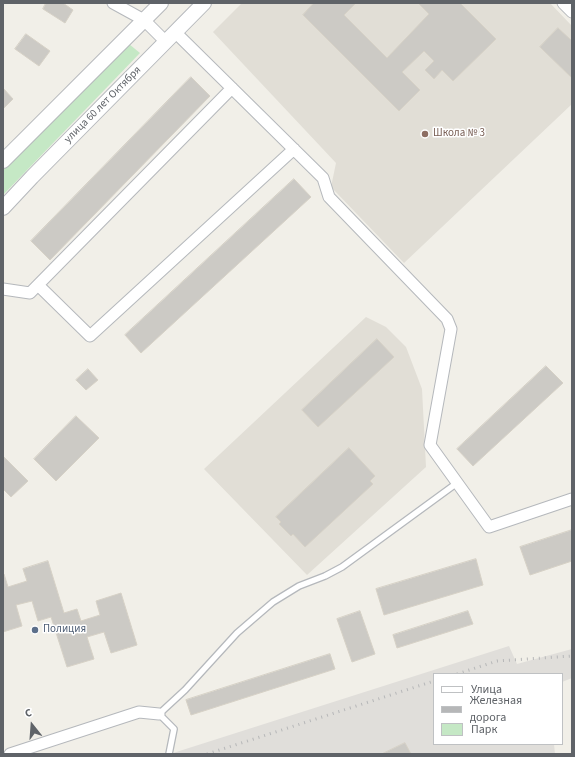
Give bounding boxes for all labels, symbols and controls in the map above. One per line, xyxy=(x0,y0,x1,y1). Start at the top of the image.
street label: улица 60 лет Октября xyxy=(62,64,144,146)
place label: Школа № 3 xyxy=(433,127,485,141)
marker: Школа № 3 xyxy=(420,129,430,139)
place label: Полиция xyxy=(43,623,86,637)
marker: Полиция xyxy=(30,625,40,635)
legend xyxy=(433,673,563,745)
text: Улица xyxy=(471,681,502,698)
text: Железная дорога xyxy=(470,692,522,726)
north arrow xyxy=(12,705,52,745)
text: С xyxy=(23,705,34,721)
text: Парк xyxy=(471,721,497,738)

